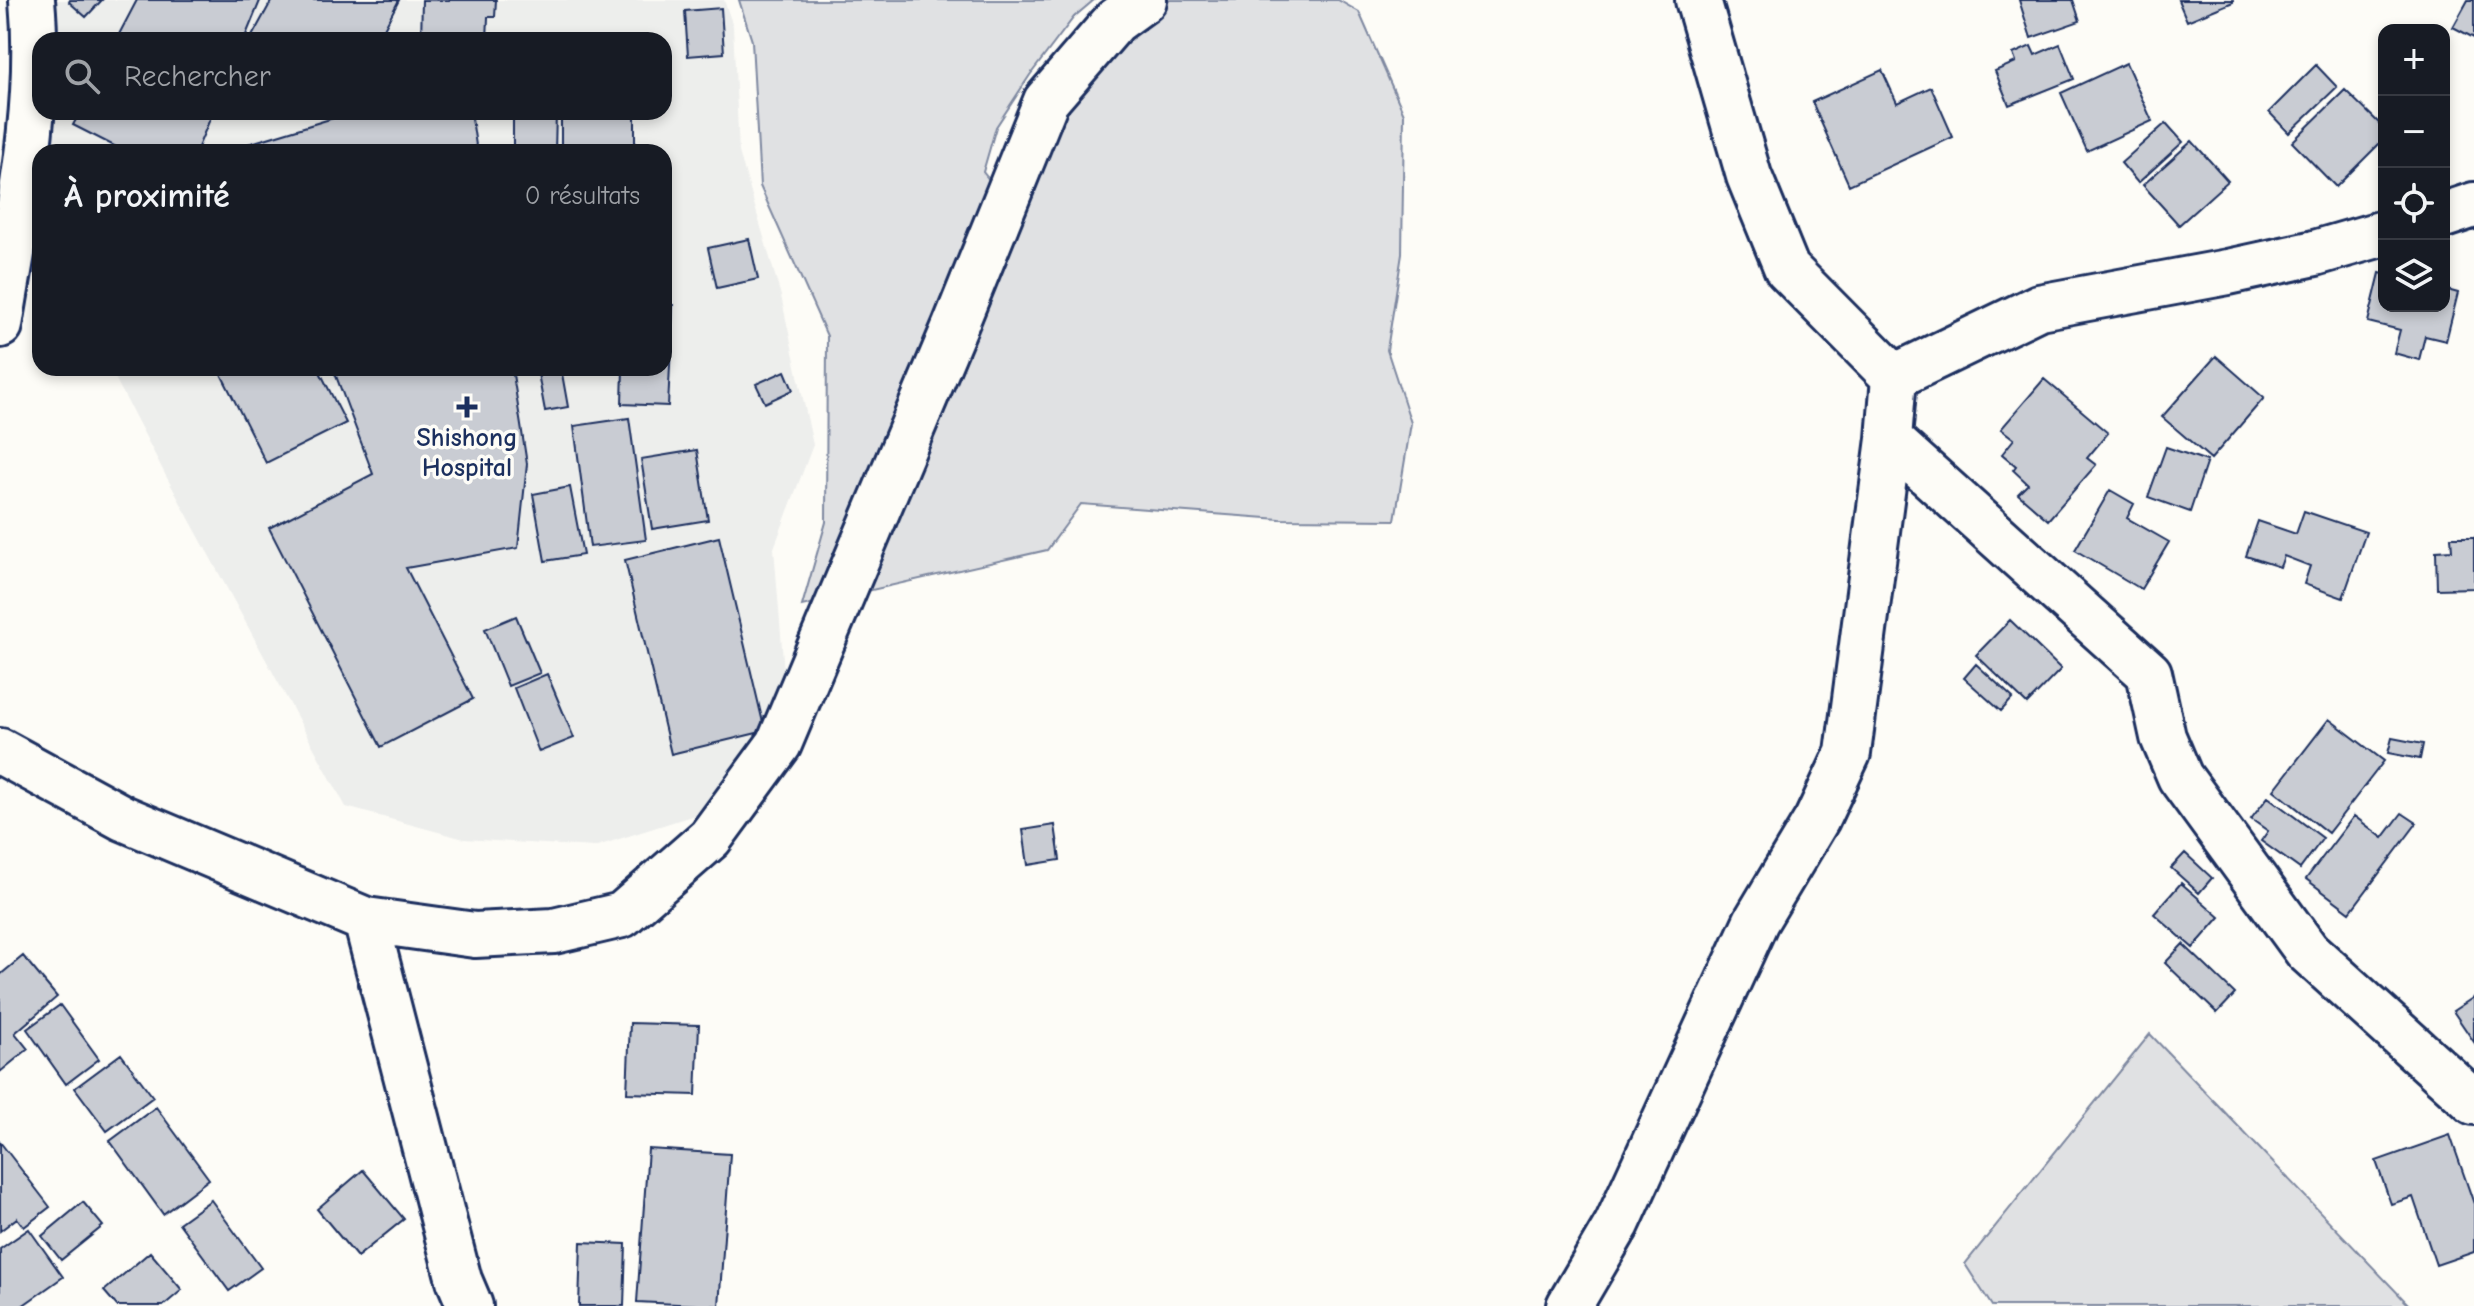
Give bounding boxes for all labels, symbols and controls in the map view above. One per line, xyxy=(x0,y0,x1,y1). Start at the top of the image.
map controls xyxy=(2378,24,2450,312)
button: + xyxy=(2378,24,2450,96)
search box xyxy=(32,32,672,120)
icon: search xyxy=(60,54,104,98)
text: Rechercher xyxy=(124,59,271,94)
button: − xyxy=(2378,96,2450,168)
button: locate xyxy=(2378,168,2450,240)
text: À proximité xyxy=(64,176,230,216)
text: 0 résultats xyxy=(525,181,640,211)
button: layers xyxy=(2378,240,2450,312)
marker: Shishong Hospital xyxy=(456,396,478,418)
place label: Shishong Hospital xyxy=(417,423,517,483)

